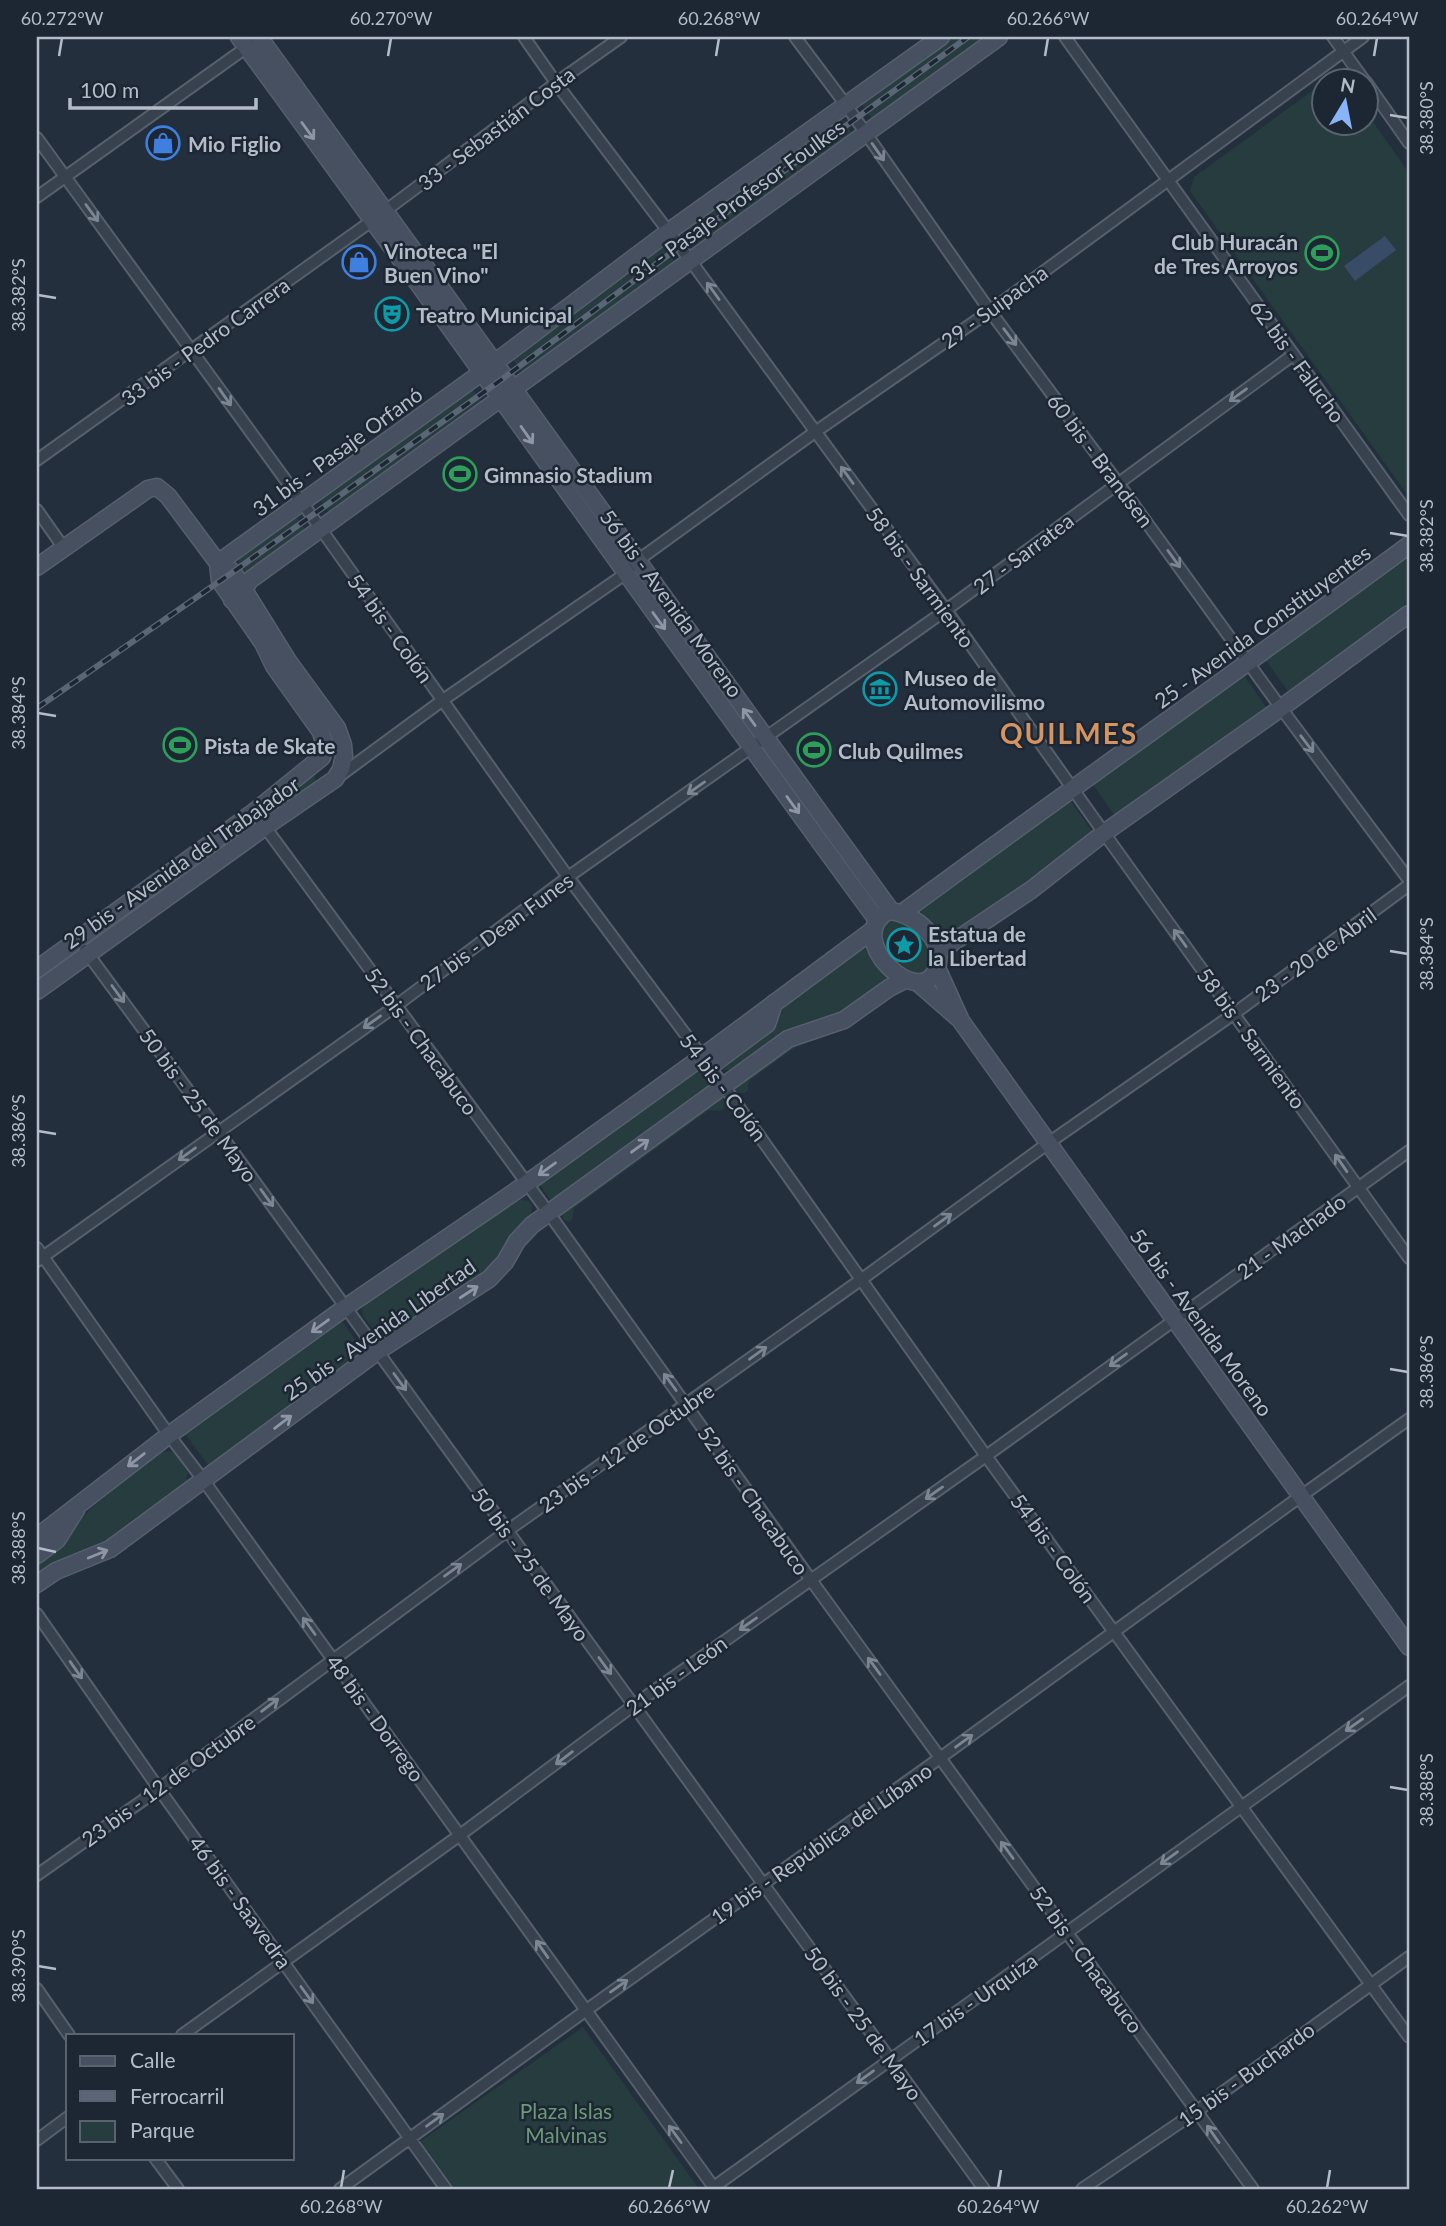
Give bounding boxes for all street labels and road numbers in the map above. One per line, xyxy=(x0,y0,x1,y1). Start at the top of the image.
street label: 33 - Sebastián Costa xyxy=(413,61,579,195)
street label: 31 - Pasaje Profesor Foulkes xyxy=(625,114,849,286)
street label: 29 - Suipacha xyxy=(936,259,1052,353)
street label: 33 bis - Pedro Carrera xyxy=(116,272,294,410)
street label: 62 bis - Falucho xyxy=(1245,295,1351,427)
street label: 31 bis - Pasaje Orfanó xyxy=(247,381,427,521)
street label: 60 bis - Brandsen xyxy=(1043,388,1159,532)
street label: 58 bis - Sarmiento xyxy=(862,502,980,652)
street label: 56 bis - Avenida Moreno xyxy=(596,504,749,702)
street label: 27 - Sarratea xyxy=(968,507,1078,599)
street label: 25 - Avenida Constituyentes xyxy=(1149,539,1375,713)
street label: 54 bis - Colón xyxy=(343,569,439,687)
street label: 29 bis - Avenida del Trabajador xyxy=(58,771,304,953)
street label: 27 bis - Dean Funes xyxy=(414,867,578,995)
street label: 23 - 20 de Abril xyxy=(1250,902,1380,1006)
street label: 52 bis - Chacabuco xyxy=(360,962,484,1120)
street label: 58 bis - Sarmiento xyxy=(1193,963,1311,1113)
street label: 50 bis - 25 de Mayo xyxy=(135,1023,263,1187)
street label: 54 bis - Colón xyxy=(675,1028,773,1146)
street label: 21 - Machado xyxy=(1232,1188,1350,1284)
street label: 56 bis - Avenida Moreno xyxy=(1126,1223,1279,1421)
street label: 25 bis - Avenida Libertad xyxy=(278,1253,480,1405)
street label: 23 bis - 12 de Octubre xyxy=(534,1377,718,1517)
street label: 52 bis - Chacabuco xyxy=(693,1421,815,1579)
street label: 50 bis - 25 de Mayo xyxy=(467,1482,595,1646)
street label: 54 bis - Colón xyxy=(1006,1489,1102,1607)
street label: 21 bis - León xyxy=(621,1630,731,1720)
street label: 48 bis - Dorrego xyxy=(322,1650,430,1786)
street label: 23 bis - 12 de Octubre xyxy=(76,1709,260,1851)
street label: 19 bis - República del Líbano xyxy=(706,1757,936,1929)
street label: 46 bis - Saavedra xyxy=(185,1831,297,1973)
street label: 52 bis - Chacabuco xyxy=(1025,1880,1149,2038)
street label: 50 bis - 25 de Mayo xyxy=(800,1941,928,2105)
street label: 17 bis - Urquiza xyxy=(908,1947,1042,2051)
street label: 15 bis - Buchardo xyxy=(1173,2016,1319,2132)

